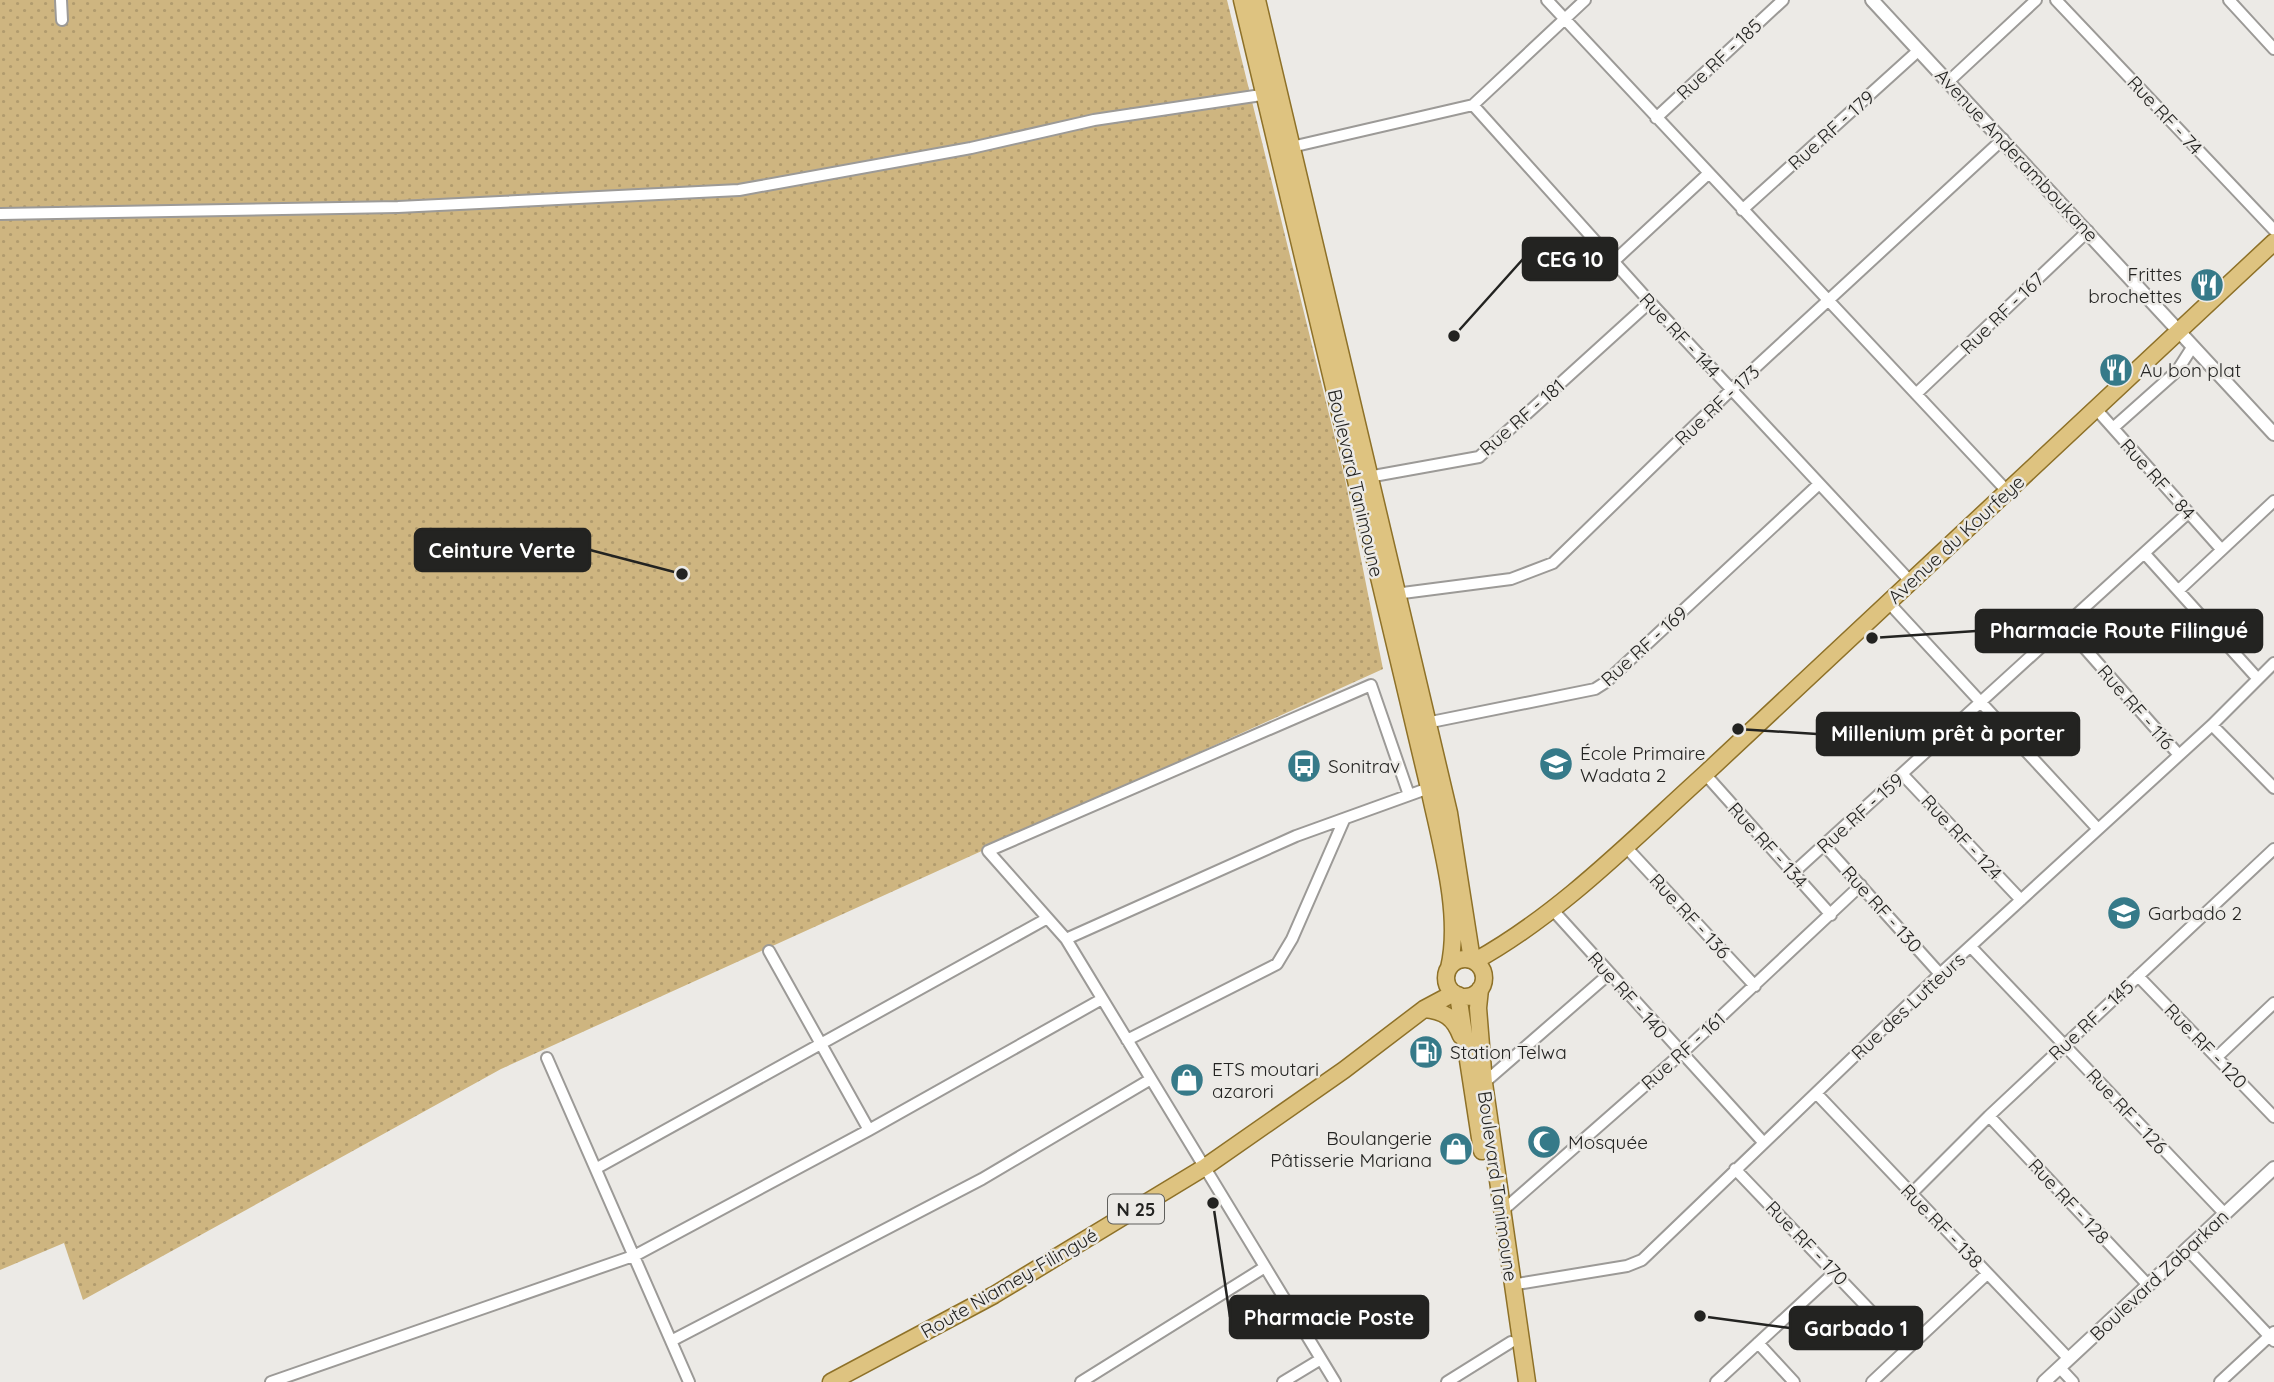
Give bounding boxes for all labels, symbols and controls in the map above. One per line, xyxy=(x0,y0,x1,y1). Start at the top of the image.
street label: Rue RF - 185 xyxy=(1671,13,1767,105)
street label: Avenue Anderamboukane xyxy=(1930,63,2104,247)
street label: Rue RF - 74 xyxy=(2122,70,2208,160)
street label: Rue RF - 179 xyxy=(1783,85,1879,175)
callout: CEG 10 xyxy=(1523,238,1617,280)
text: CEG 10 xyxy=(1537,246,1603,272)
place label: Frittes brochettes xyxy=(2088,262,2182,308)
restaurant icon: Frittes brochettes xyxy=(2188,266,2226,304)
street label: Rue RF - 167 xyxy=(1955,267,2049,359)
street label: Rue RF - 144 xyxy=(1635,288,1725,382)
restaurant icon: Au bon plat xyxy=(2097,351,2135,389)
place label: Au bon plat xyxy=(2140,358,2241,382)
street label: Rue RF - 173 xyxy=(1670,360,1764,450)
street label: Rue RF - 181 xyxy=(1475,374,1569,460)
street label: Boulevard Tanimoune xyxy=(1323,387,1389,579)
street label: Rue RF - 84 xyxy=(2115,434,2201,524)
street label: Avenue du Kourfeye xyxy=(1883,469,2029,609)
callout: Ceinture Verte xyxy=(415,529,590,571)
text: Ceinture Verte xyxy=(429,537,576,563)
street label: Rue RF - 169 xyxy=(1596,601,1692,691)
callout: Pharmacie Route Filingué xyxy=(1976,610,2262,652)
text: Pharmacie Route Filingué xyxy=(1990,617,2248,643)
street label: Rue RF - 116 xyxy=(2093,660,2179,754)
callout: Millenium prêt à porter xyxy=(1817,713,2079,755)
text: Millenium prêt à porter xyxy=(1831,720,2065,746)
place label: École Primaire Wadata 2 xyxy=(1580,741,1705,787)
school or university icon: École Primaire Wadata 2 xyxy=(1537,745,1575,783)
bus stop icon: Sonitrav xyxy=(1285,747,1323,785)
place label: Sonitrav xyxy=(1328,754,1400,778)
street label: Rue RF - 159 xyxy=(1812,768,1908,858)
street label: Rue RF - 124 xyxy=(1916,789,2008,885)
street label: Rue RF - 134 xyxy=(1723,797,1813,893)
street label: Rue RF - 130 xyxy=(1837,861,1927,957)
street label: Rue RF - 136 xyxy=(1644,868,1736,964)
school or university icon: Garbado 2 xyxy=(2105,894,2143,932)
place label: Garbado 2 xyxy=(2148,901,2242,925)
street label: Rue RF - 140 xyxy=(1583,947,1673,1043)
street label: Rue des Lutteurs xyxy=(1846,947,1970,1065)
street label: Rue RF - 145 xyxy=(2043,974,2139,1066)
street label: Rue RF - 120 xyxy=(2159,998,2253,1094)
street label: Rue RF - 161 xyxy=(1636,1007,1730,1095)
fuel station icon: Station Telwa xyxy=(1407,1033,1445,1071)
place label: Station Telwa xyxy=(1450,1040,1567,1064)
place label: ETS moutari azarori xyxy=(1212,1057,1319,1103)
shop icon: ETS moutari azarori xyxy=(1168,1061,1206,1099)
street label: Rue RF - 126 xyxy=(2081,1063,2173,1159)
street label: Boulevard Tanimoune xyxy=(1473,1089,1523,1283)
mosque icon: Mosquée xyxy=(1525,1123,1563,1161)
place label: Boulangerie Pâtisserie Mariana xyxy=(1270,1126,1432,1172)
shop icon: Boulangerie Pâtisserie Mariana xyxy=(1437,1130,1475,1168)
place label: Mosquée xyxy=(1568,1130,1648,1154)
street label: Rue RF - 128 xyxy=(2023,1153,2115,1249)
street label: Rue RF - 138 xyxy=(1896,1179,1988,1273)
road number: N 25 xyxy=(1108,1194,1164,1224)
street label: Rue RF - 170 xyxy=(1761,1196,1853,1290)
street label: Boulevard Zabarkan xyxy=(2085,1204,2233,1346)
street label: Route Niamey-Filingué xyxy=(916,1223,1102,1343)
callout: Pharmacie Poste xyxy=(1230,1296,1428,1338)
text: Pharmacie Poste xyxy=(1244,1304,1414,1330)
callout: Garbado 1 xyxy=(1790,1307,1922,1349)
text: Garbado 1 xyxy=(1804,1315,1908,1341)

